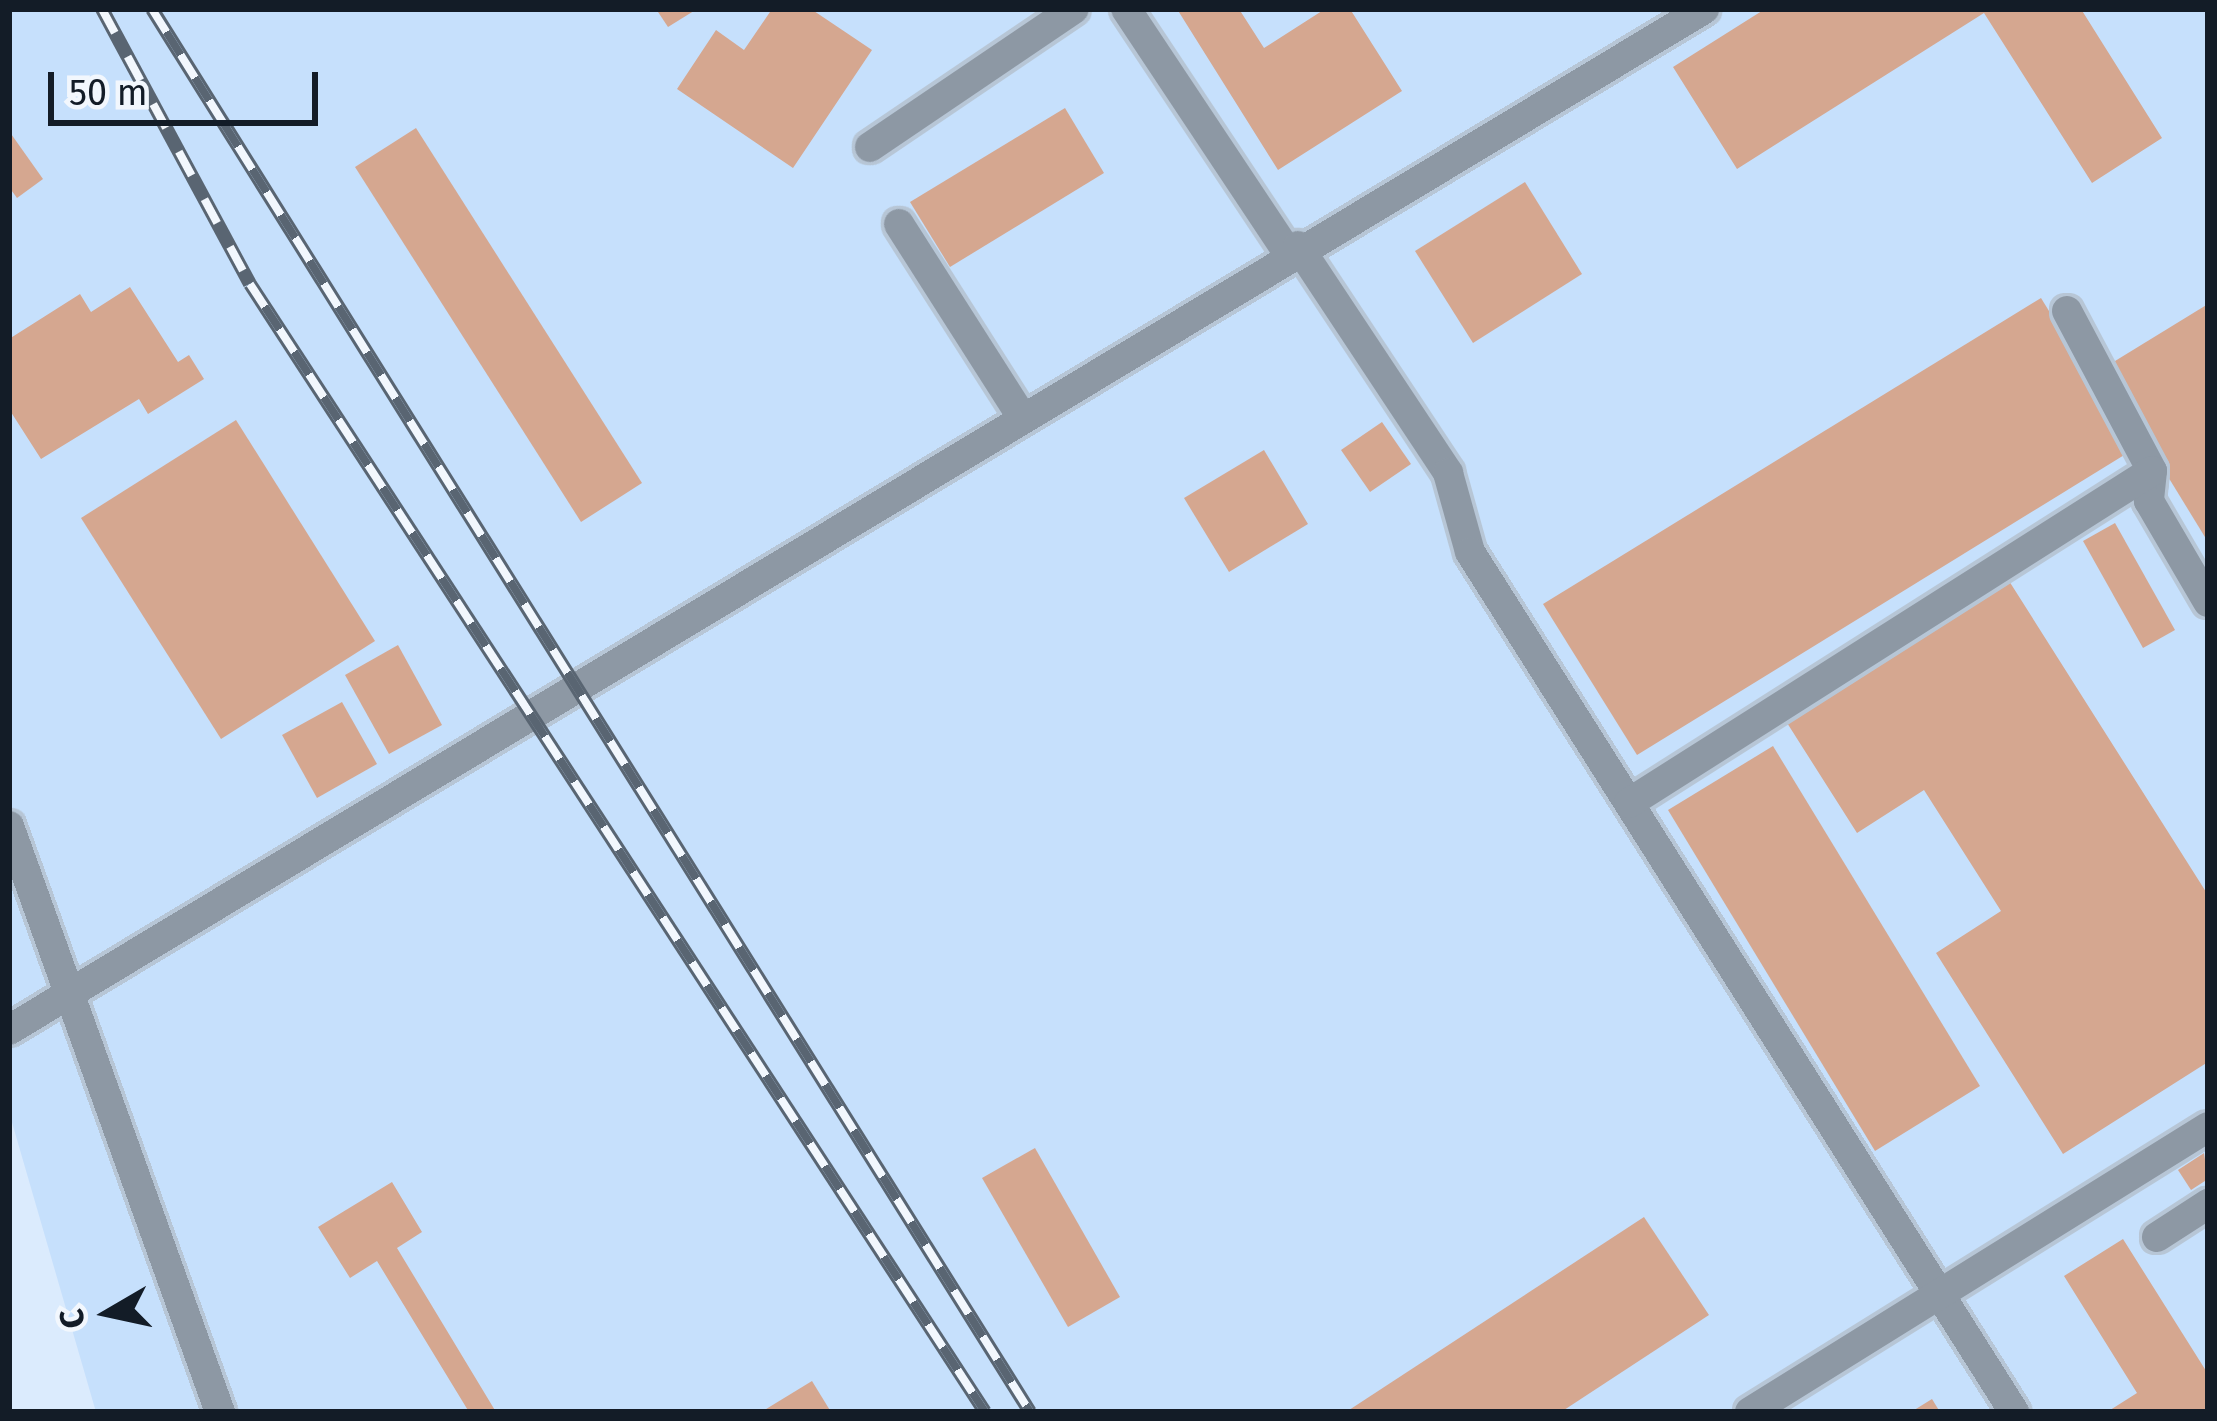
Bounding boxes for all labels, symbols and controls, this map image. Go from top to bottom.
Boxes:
scale bar [54,48,324,122]
text: 50 m [69,71,148,115]
north arrow [48,1253,168,1373]
text: С [51,1306,94,1331]

